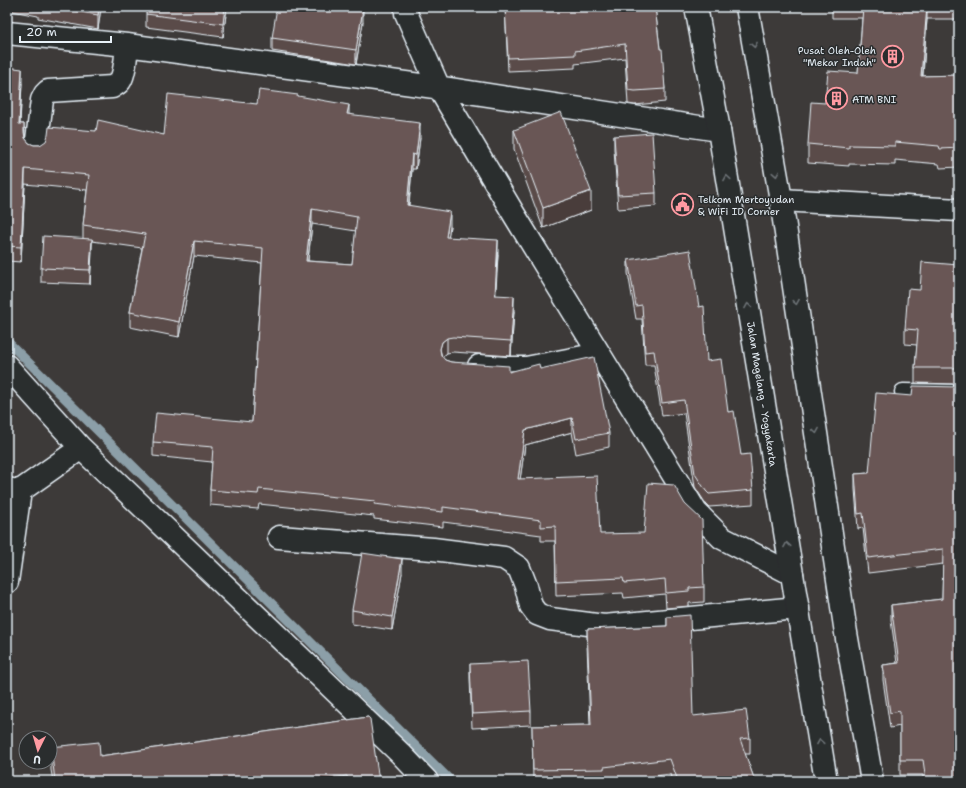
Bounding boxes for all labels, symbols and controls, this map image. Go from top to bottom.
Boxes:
scale bar [20,18,111,44]
text: 20 m [26,24,57,40]
one-way arrow [749,42,758,49]
building icon: Pusat Oleh-Oleh "Mekar Indah" [879,43,905,69]
place label: Pusat Oleh-Oleh "Mekar Indah" [798,44,876,69]
building icon: ATM BNI [823,86,849,112]
place label: ATM BNI [852,93,897,106]
one-way arrow [771,170,780,177]
one-way arrow [723,175,732,181]
public building icon: Telkom Mertoyudan & WiFi ID Corner [670,192,696,218]
place label: Telkom Mertoyudan & WiFi ID Corner [698,193,794,218]
one-way arrow [791,299,800,305]
one-way arrow [744,303,753,309]
street label: Jalan Magelang - Yogyakarta [744,321,780,468]
one-way arrow [811,427,820,434]
one-way arrow [783,542,792,548]
north arrow [18,730,58,770]
one-way arrow [816,739,825,746]
text: U [33,752,42,767]

